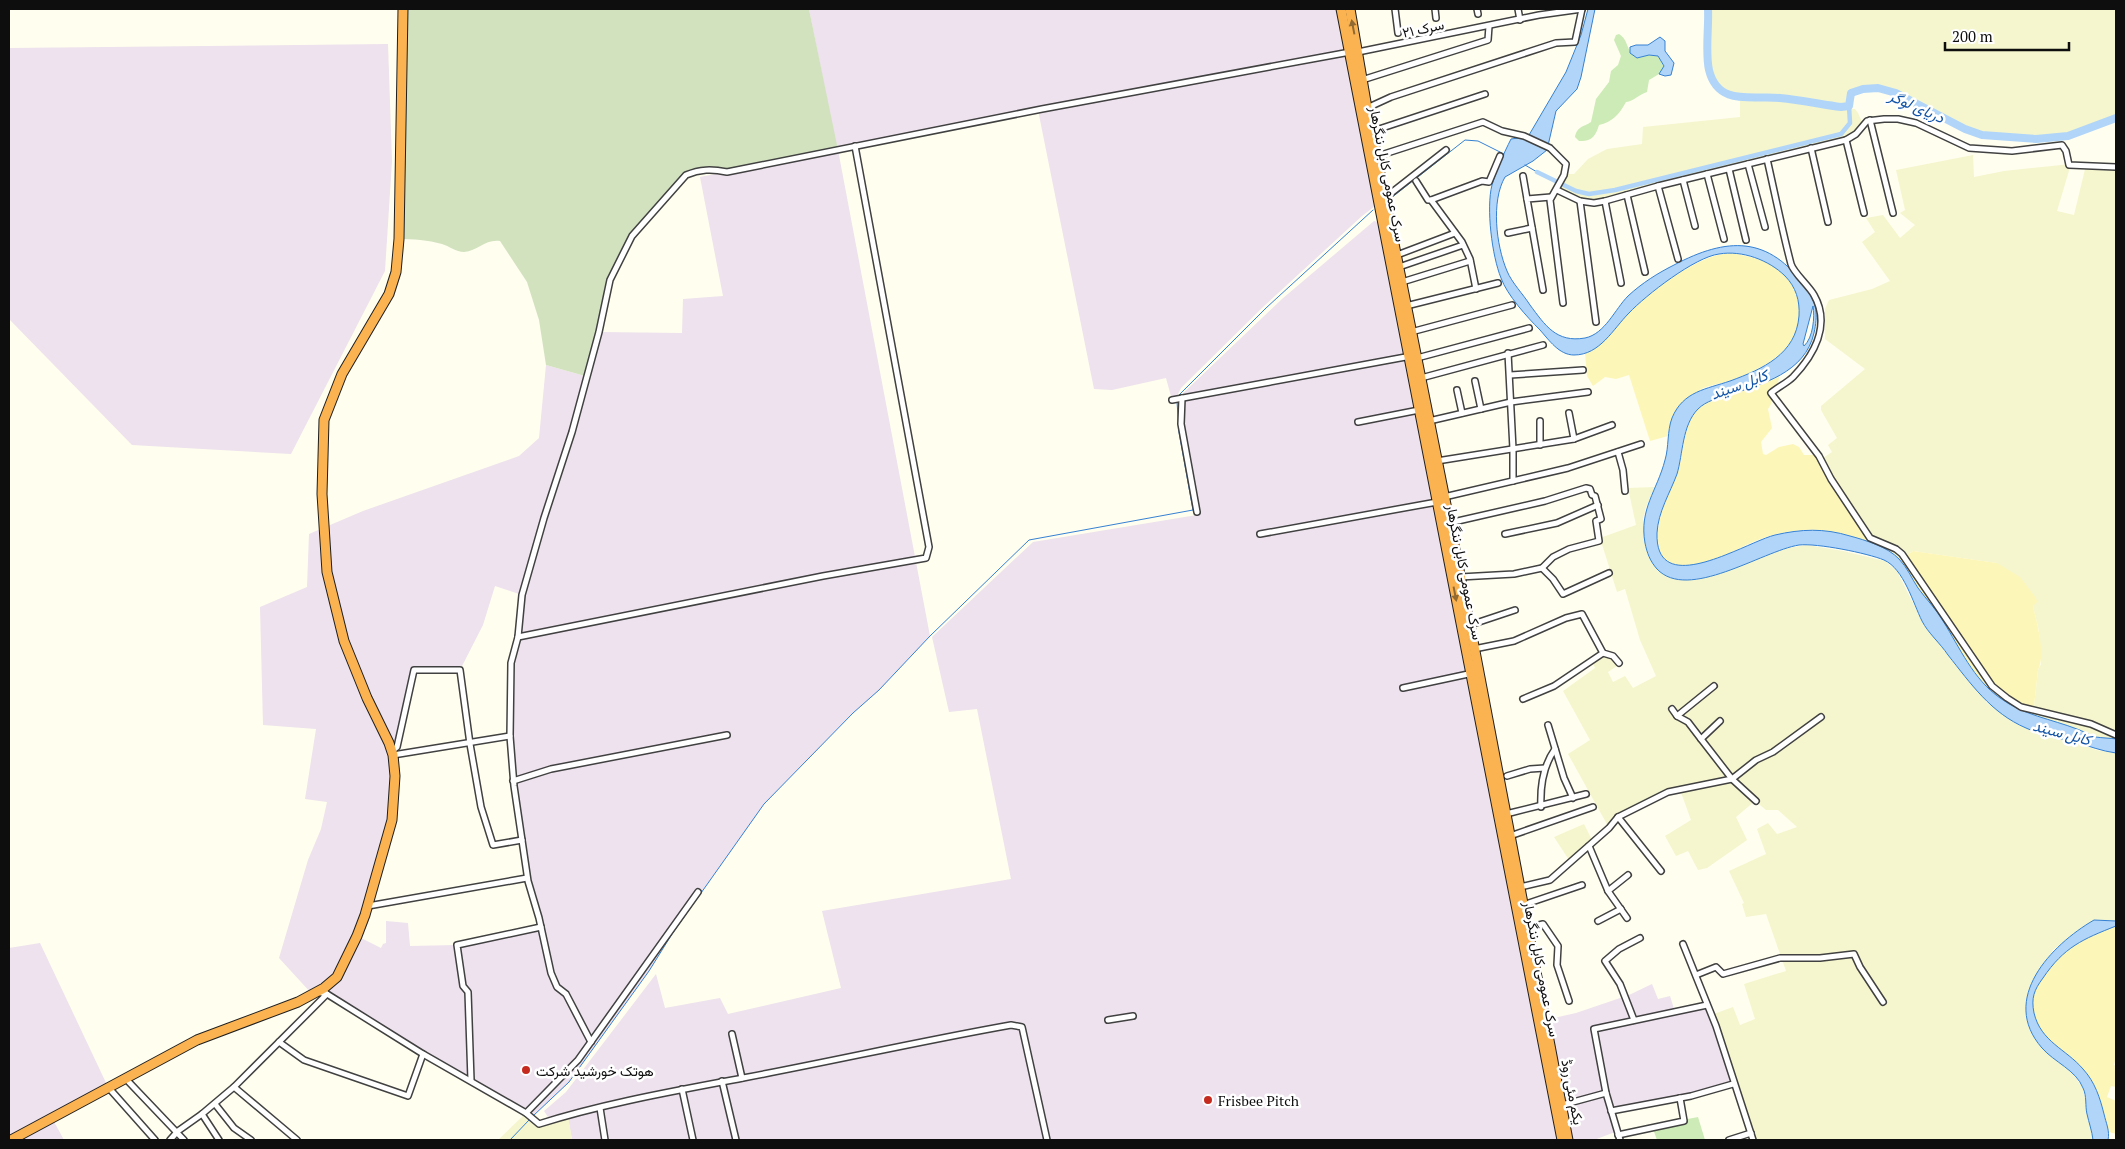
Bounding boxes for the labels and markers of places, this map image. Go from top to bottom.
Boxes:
place label: هوتک خورشید شرکت [536,1061,654,1080]
marker: هوتک خورشید شرکت [520,1064,532,1076]
place label: Frisbee Pitch [1218,1091,1299,1110]
marker: Frisbee Pitch [1202,1094,1214,1106]

